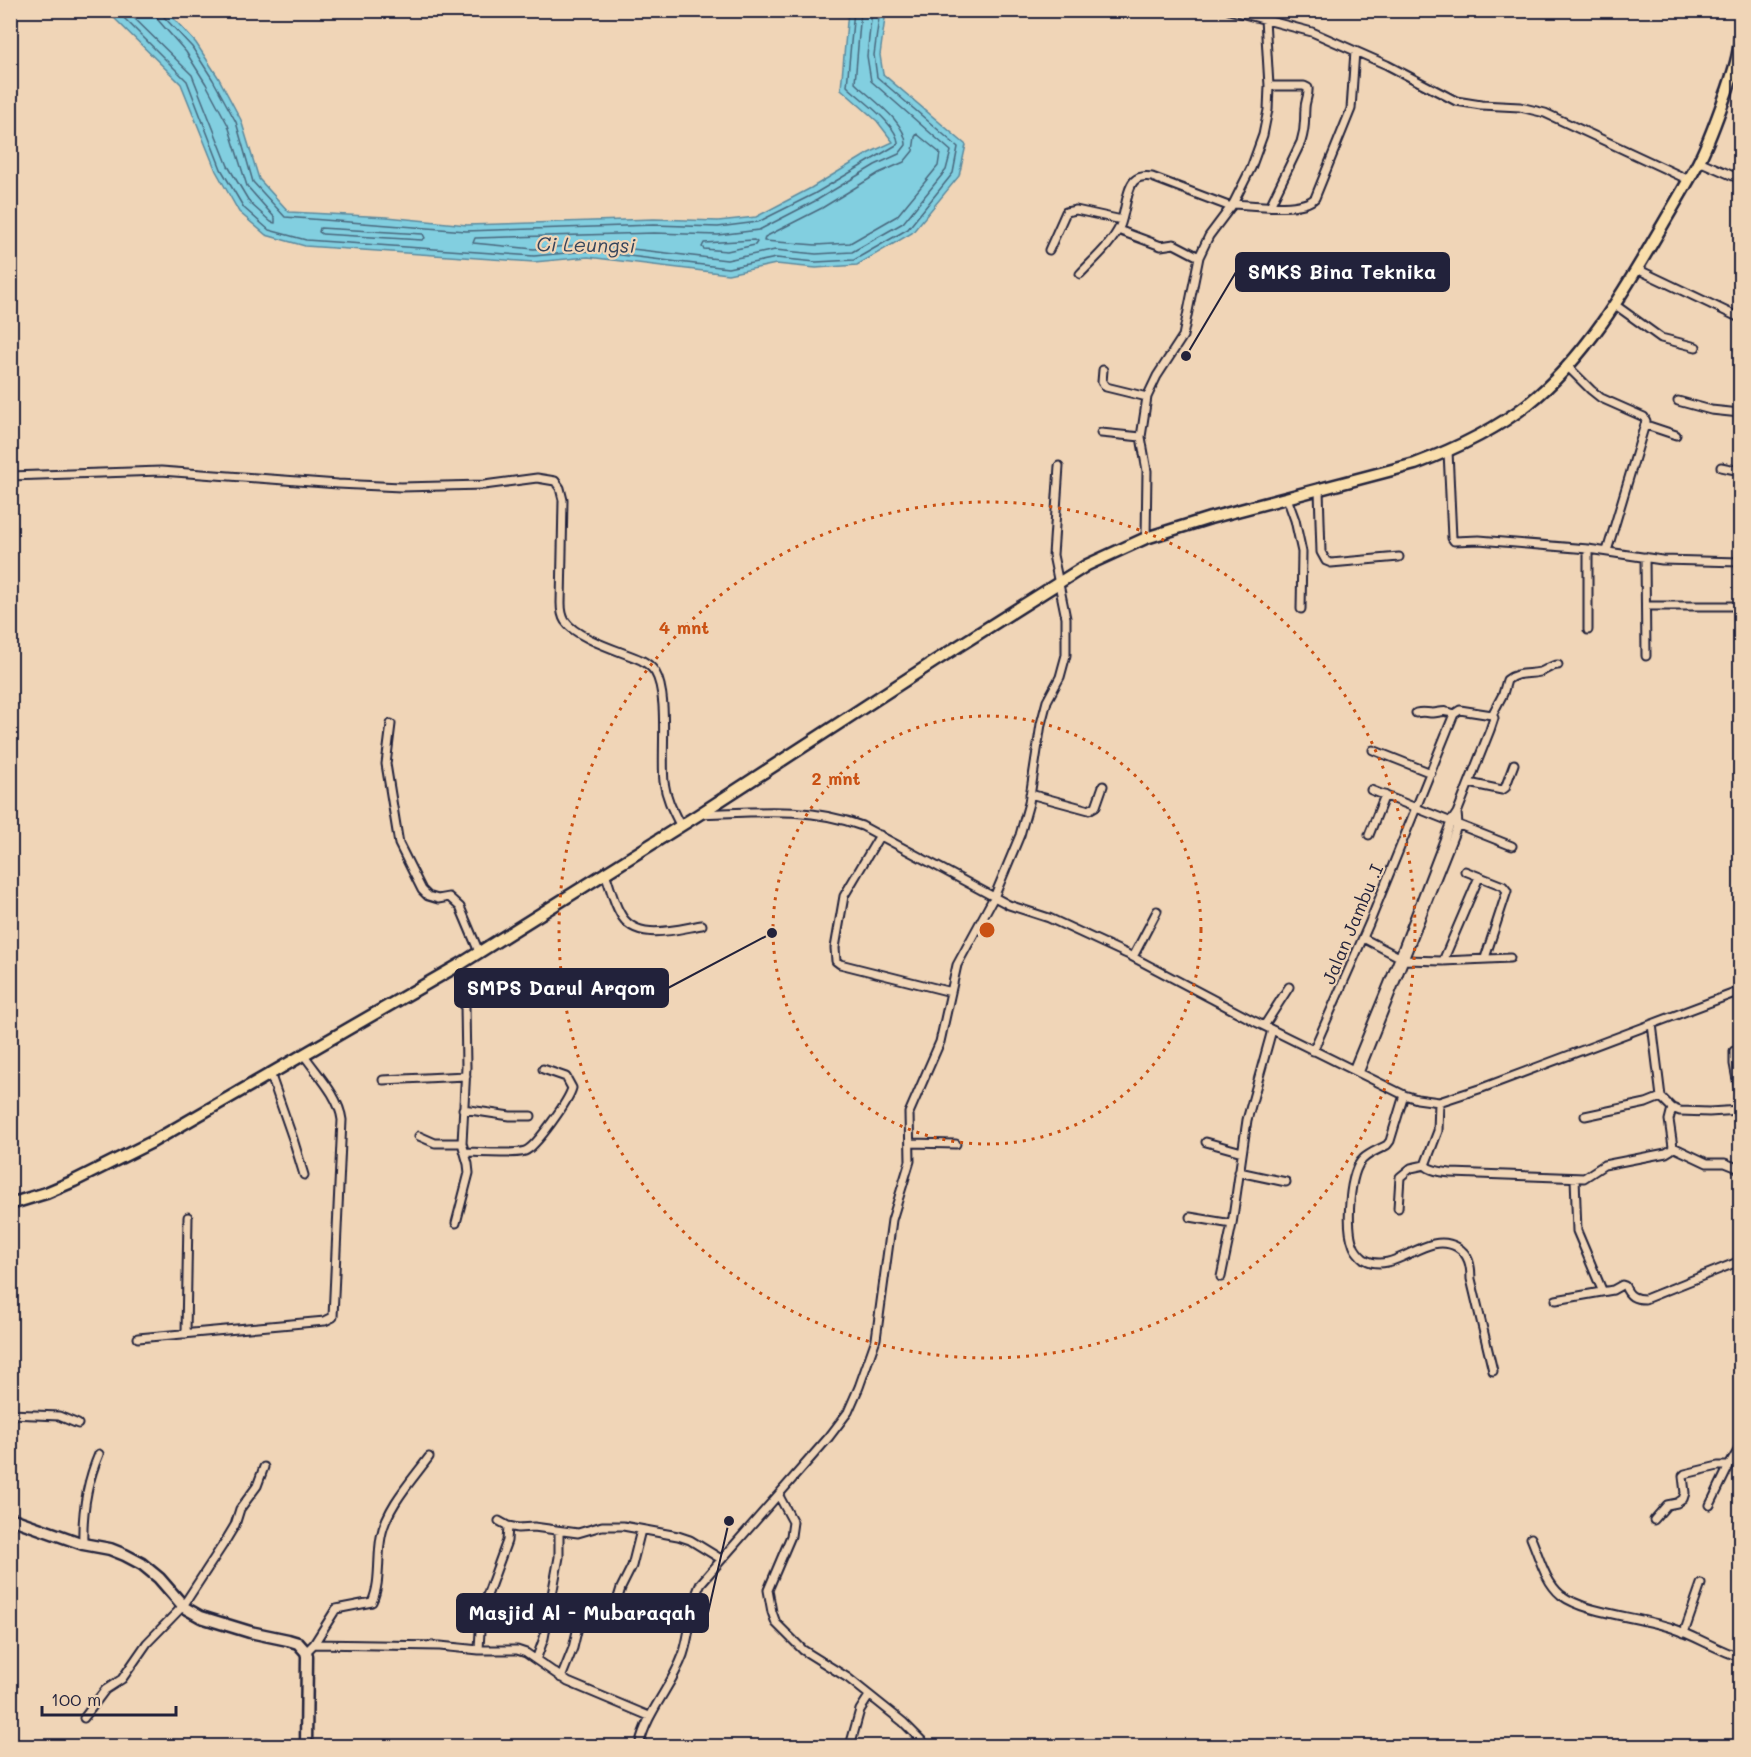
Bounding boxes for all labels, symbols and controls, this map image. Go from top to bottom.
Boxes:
water label: Ci Leungsi [536,230,637,258]
callout: SMKS Bina Teknika [1236,253,1449,291]
text: SMKS Bina Teknika [1248,258,1436,284]
text: 4 mnt [659,615,709,639]
text: 2 mnt [811,766,861,790]
street label: Jalan Jambu .I [1316,860,1388,988]
centre of rings [977,920,997,940]
callout: SMPS Darul Arqom [455,969,668,1007]
text: SMPS Darul Arqom [467,974,655,1000]
callout: Masjid Al - Mubaraqah [457,1594,708,1632]
text: Masjid Al - Mubaraqah [469,1599,695,1625]
scale bar [42,1679,176,1717]
text: 100 m [51,1687,101,1711]

